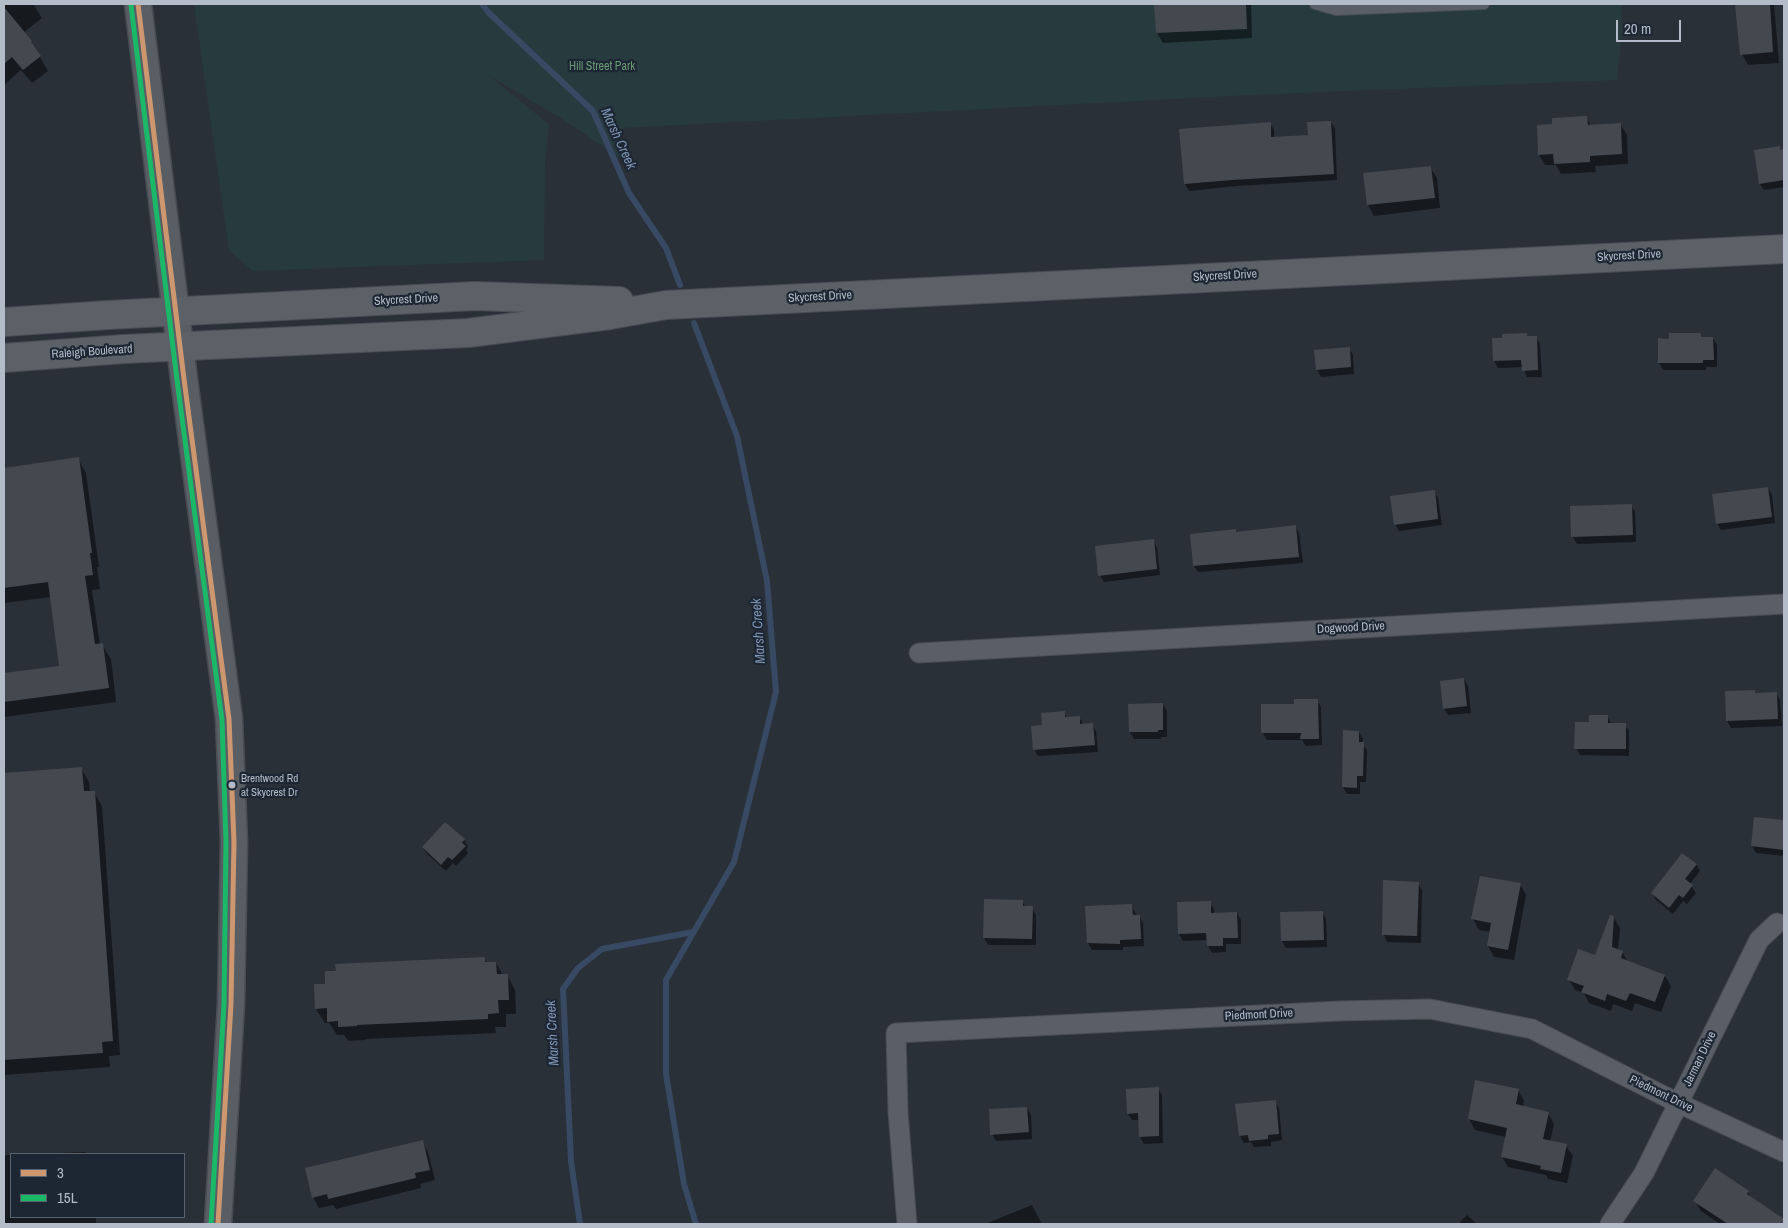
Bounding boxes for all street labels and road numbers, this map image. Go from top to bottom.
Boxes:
street label: Skycrest Drive [1597,247,1661,265]
street label: Skycrest Drive [1193,267,1257,285]
street label: Skycrest Drive [788,288,852,306]
street label: Skycrest Drive [374,291,438,309]
street label: Raleigh Boulevard [51,342,133,362]
street label: Dogwood Drive [1317,619,1385,637]
street label: Piedmont Drive [1224,1006,1294,1024]
street label: Jarman Drive [1681,1029,1719,1089]
street label: Piedmont Drive [1627,1073,1695,1115]

